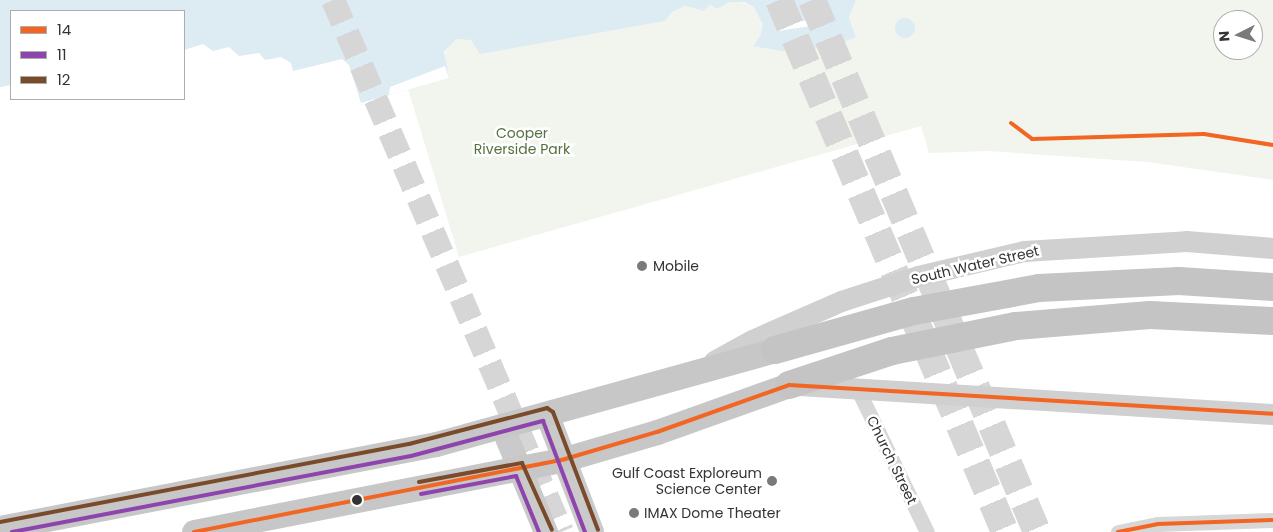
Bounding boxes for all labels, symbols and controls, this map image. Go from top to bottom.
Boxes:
legend [10,10,185,100]
north arrow [1213,10,1263,60]
text: 14 [57,19,71,40]
text: N [1214,30,1234,42]
text: 11 [57,44,67,65]
text: 12 [57,69,70,90]
park label: Cooper Riverside Park [474,125,570,158]
street label: South Water Street [909,242,1041,288]
place label: Mobile [653,258,699,274]
marker: Mobile [635,259,649,273]
street label: Church Street [863,413,921,507]
place label: Gulf Coast Exploreum Science Center [612,465,762,498]
marker: Gulf Coast Exploreum Science Center [766,475,778,487]
unlabelled marker [352,495,362,505]
place label: IMAX Dome Theater [644,505,781,521]
marker: IMAX Dome Theater [628,507,640,519]

